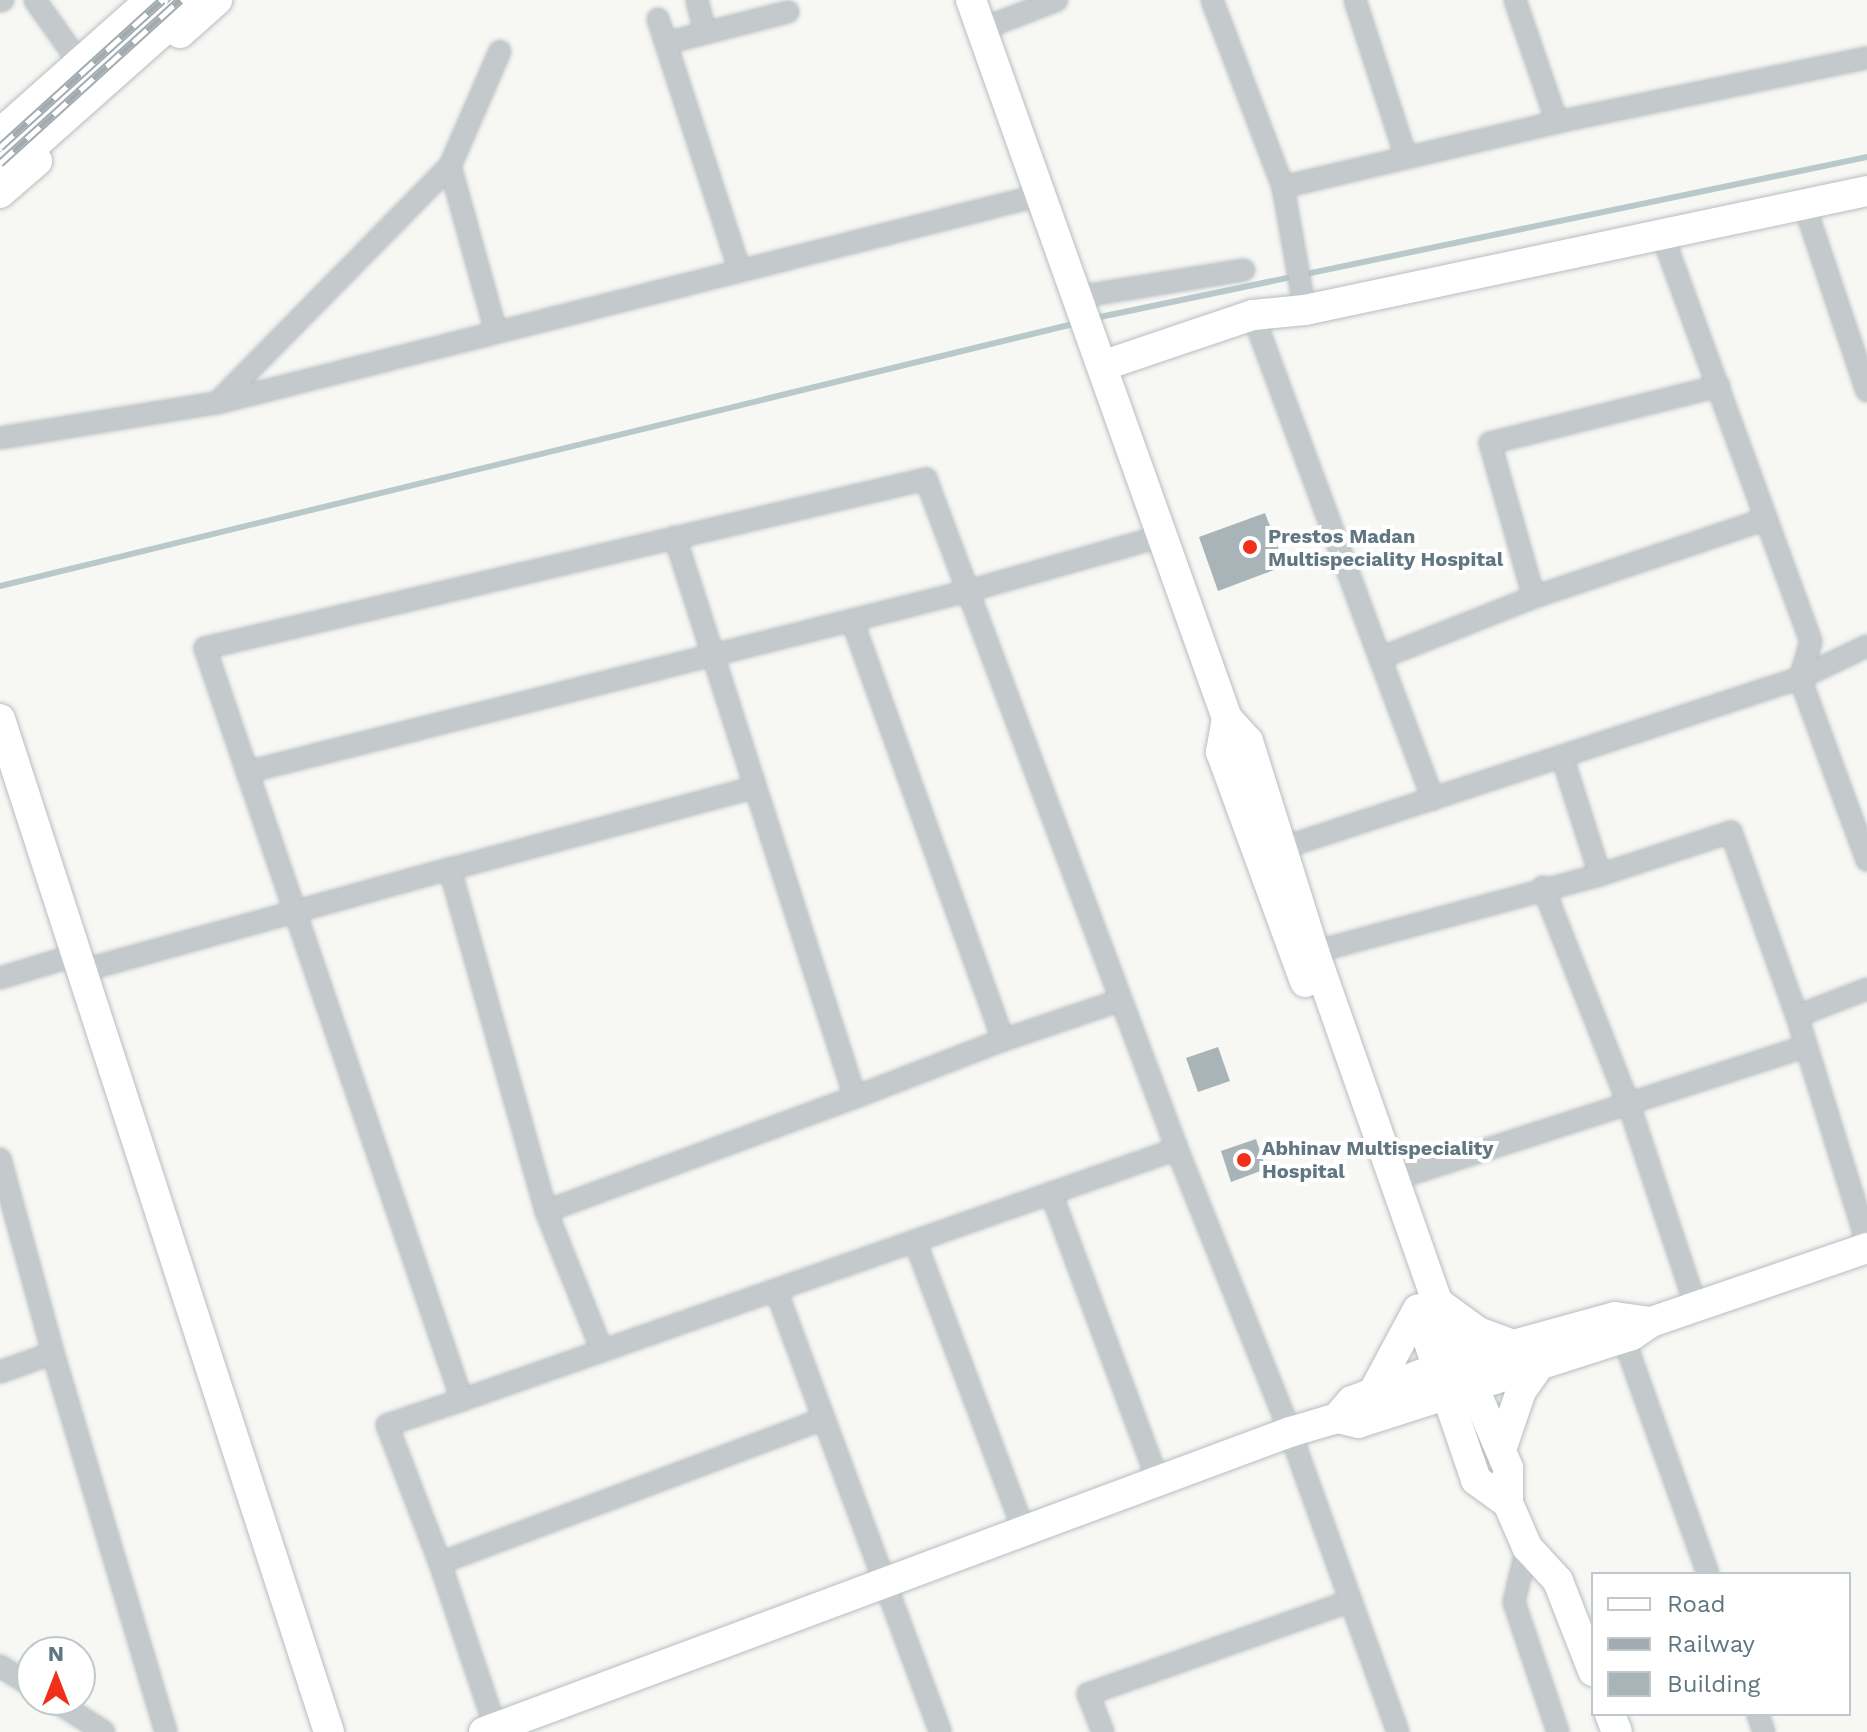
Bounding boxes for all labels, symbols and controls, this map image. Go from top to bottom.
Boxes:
place label: Prestos Madan Multispeciality Hospital [1268,524,1504,571]
marker: Prestos Madan Multispeciality Hospital [1239,536,1261,558]
place label: Abhinav Multispeciality Hospital [1262,1136,1494,1183]
marker: Abhinav Multispeciality Hospital [1233,1149,1255,1171]
legend [1591,1572,1851,1716]
text: Road [1667,1590,1726,1618]
text: Railway [1667,1630,1755,1658]
north arrow [16,1636,96,1716]
text: N [48,1641,64,1666]
text: Building [1667,1670,1760,1698]

